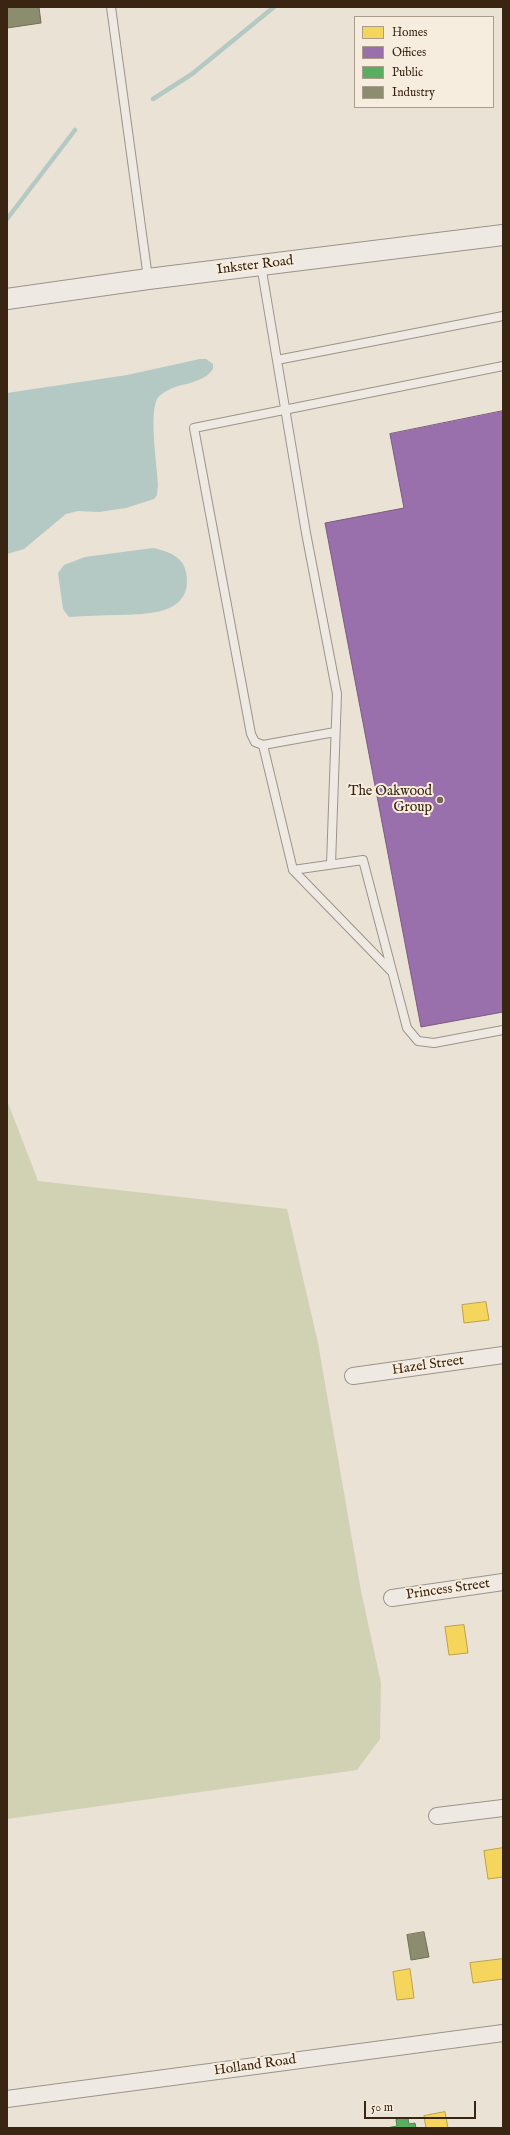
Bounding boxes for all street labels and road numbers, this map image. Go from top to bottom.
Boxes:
street label: Inkster Road [216,253,294,279]
street label: Hazel Street [391,1353,465,1379]
street label: Princess Street [405,1576,491,1604]
street label: Holland Road [213,2052,297,2080]

